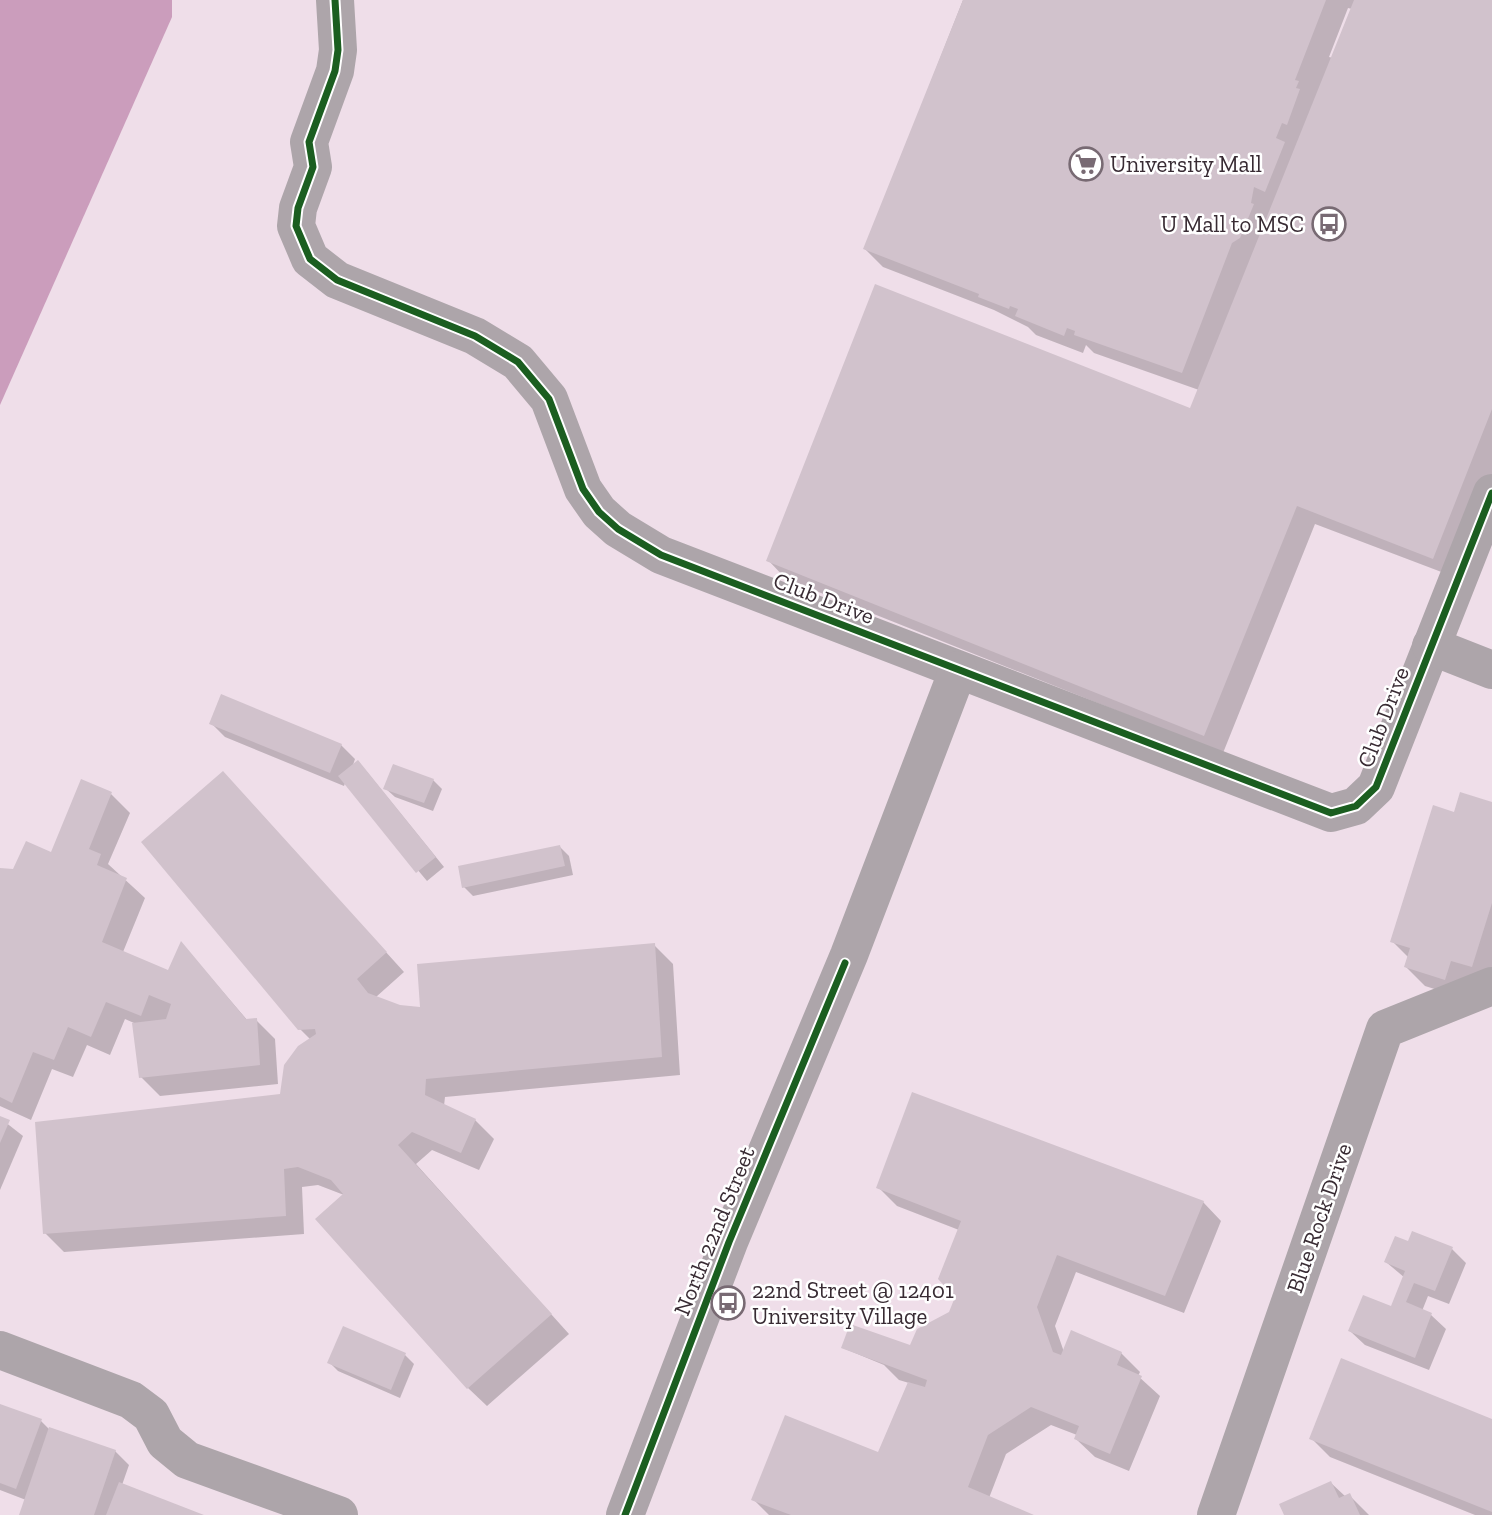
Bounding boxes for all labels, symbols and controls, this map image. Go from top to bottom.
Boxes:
supermarket icon: University Mall [1067,145,1105,183]
place label: University Mall [1110,150,1262,178]
bus stop icon: U Mall to MSC [1310,205,1348,243]
place label: U Mall to MSC [1161,210,1304,238]
street label: Club Drive [770,566,878,630]
street label: Club Drive [1351,663,1415,771]
street label: Blue Rock Drive [1280,1139,1358,1297]
street label: North 22nd Street [667,1142,761,1320]
place label: 22nd Street @ 12401 University Village [752,1276,954,1330]
bus stop icon: 22nd Street @ 12401 University Village [709,1284,747,1322]

